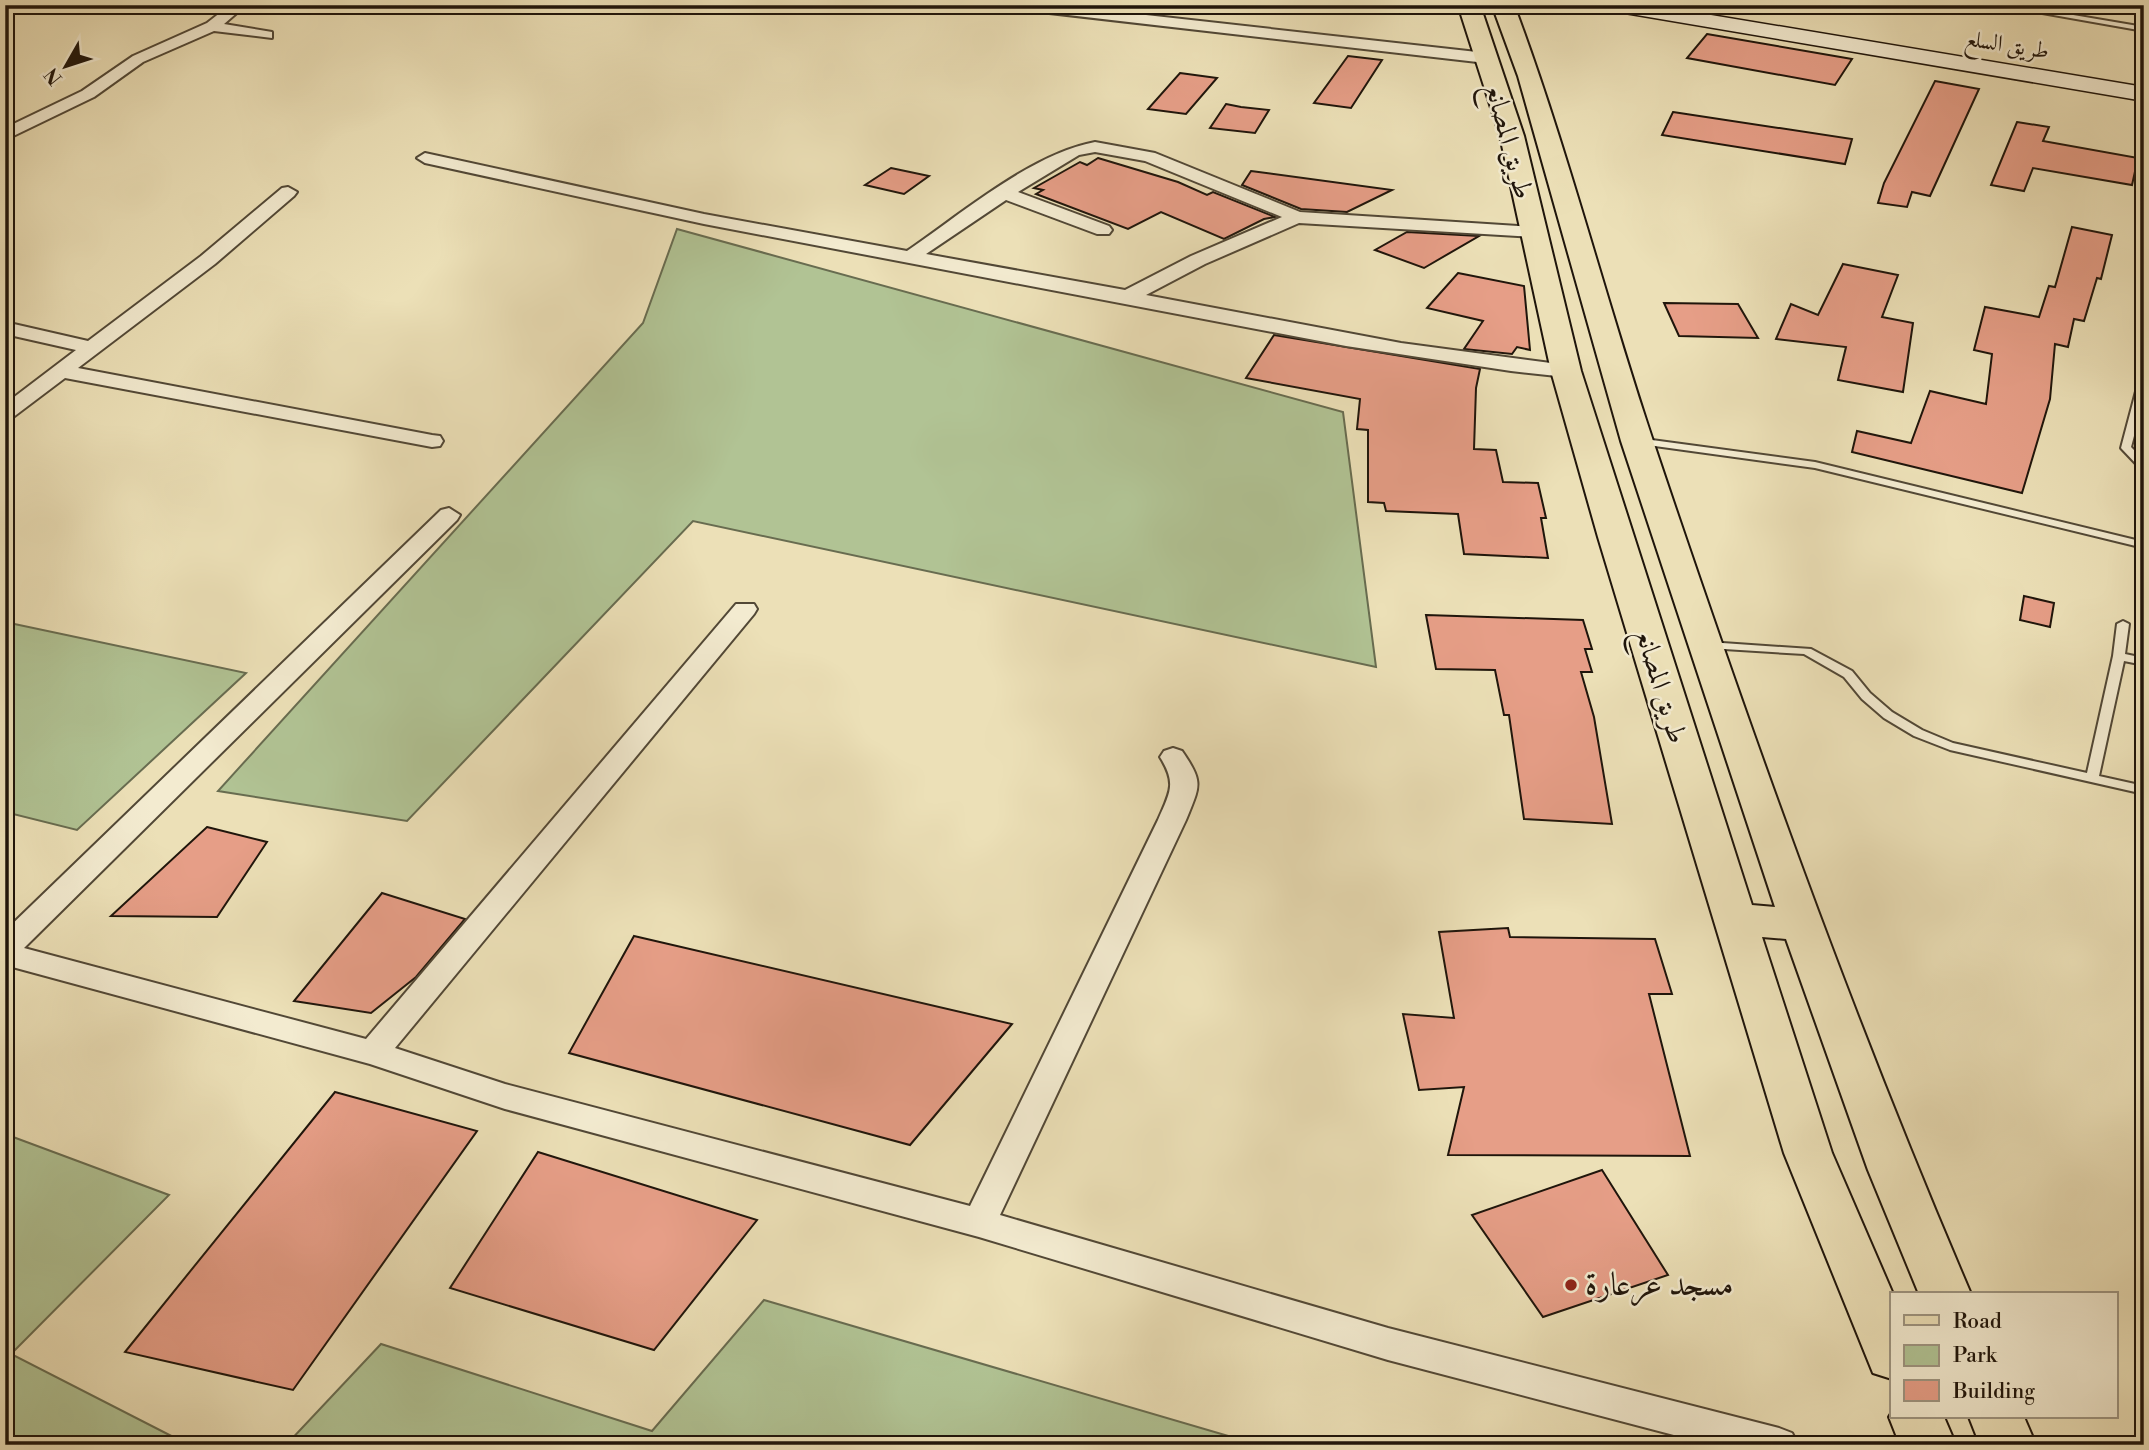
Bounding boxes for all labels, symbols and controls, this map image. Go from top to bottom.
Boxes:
street label: طريق السلع [1962,25,2051,71]
north arrow [32,32,102,102]
text: N [40,63,68,89]
street label: طريق المصانع [1470,79,1541,205]
street label: طريق المصانع [1620,624,1695,750]
place label: مسجد عرعارة [1585,1265,1734,1307]
marker: مسجد عرعارة [1563,1277,1579,1293]
legend [1890,1292,2118,1418]
text: Road [1953,1309,2002,1335]
text: Park [1953,1343,1998,1369]
text: Building [1952,1379,2035,1405]

